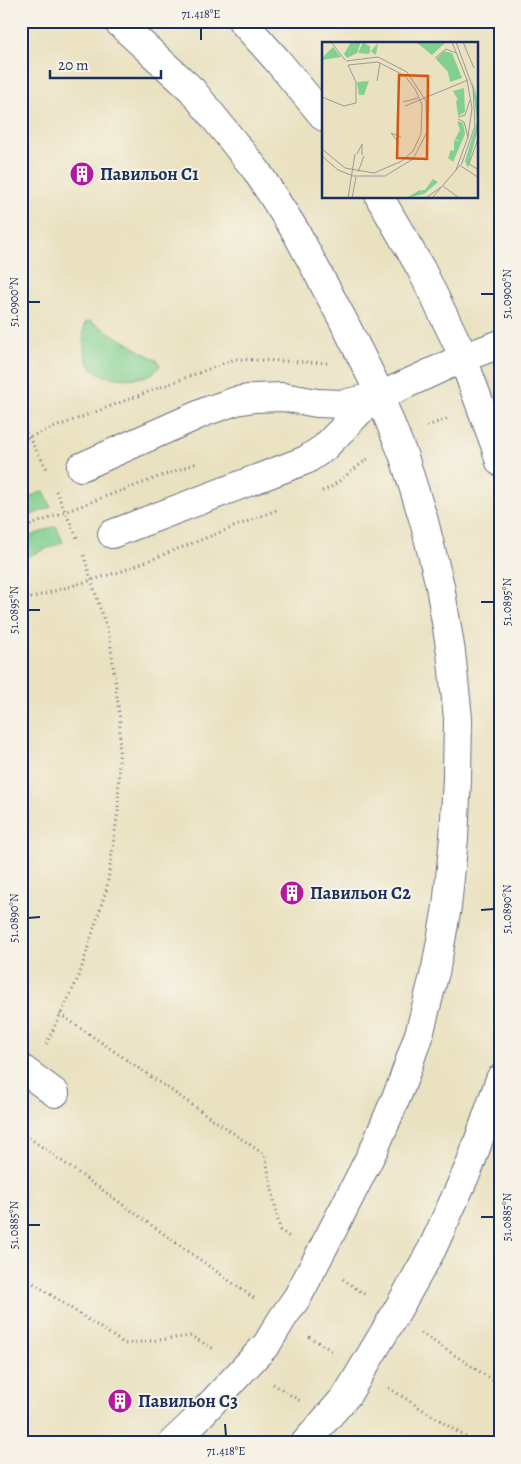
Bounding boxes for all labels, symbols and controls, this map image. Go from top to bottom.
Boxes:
text: 71.418°E [182,6,220,22]
inset map [322,42,478,199]
scale bar [50,48,161,80]
text: 20 m [58,55,89,75]
building icon: Павильон С1 [69,161,95,187]
place label: Павильон С1 [100,162,199,186]
text: 51.0900°N [499,269,515,319]
text: 51.0900°N [6,277,22,327]
text: 51.0895°N [499,578,515,626]
text: 51.0895°N [6,586,22,634]
building icon: Павильон С2 [279,880,305,906]
place label: Павильон С2 [310,881,411,905]
text: 51.0890°N [499,884,515,934]
text: 51.0890°N [6,893,22,943]
text: 51.0885°N [499,1192,515,1241]
text: 51.0885°N [6,1200,22,1249]
building icon: Павильон С3 [107,1388,133,1414]
place label: Павильон С3 [138,1389,238,1413]
text: 71.418°E [207,1443,245,1459]

